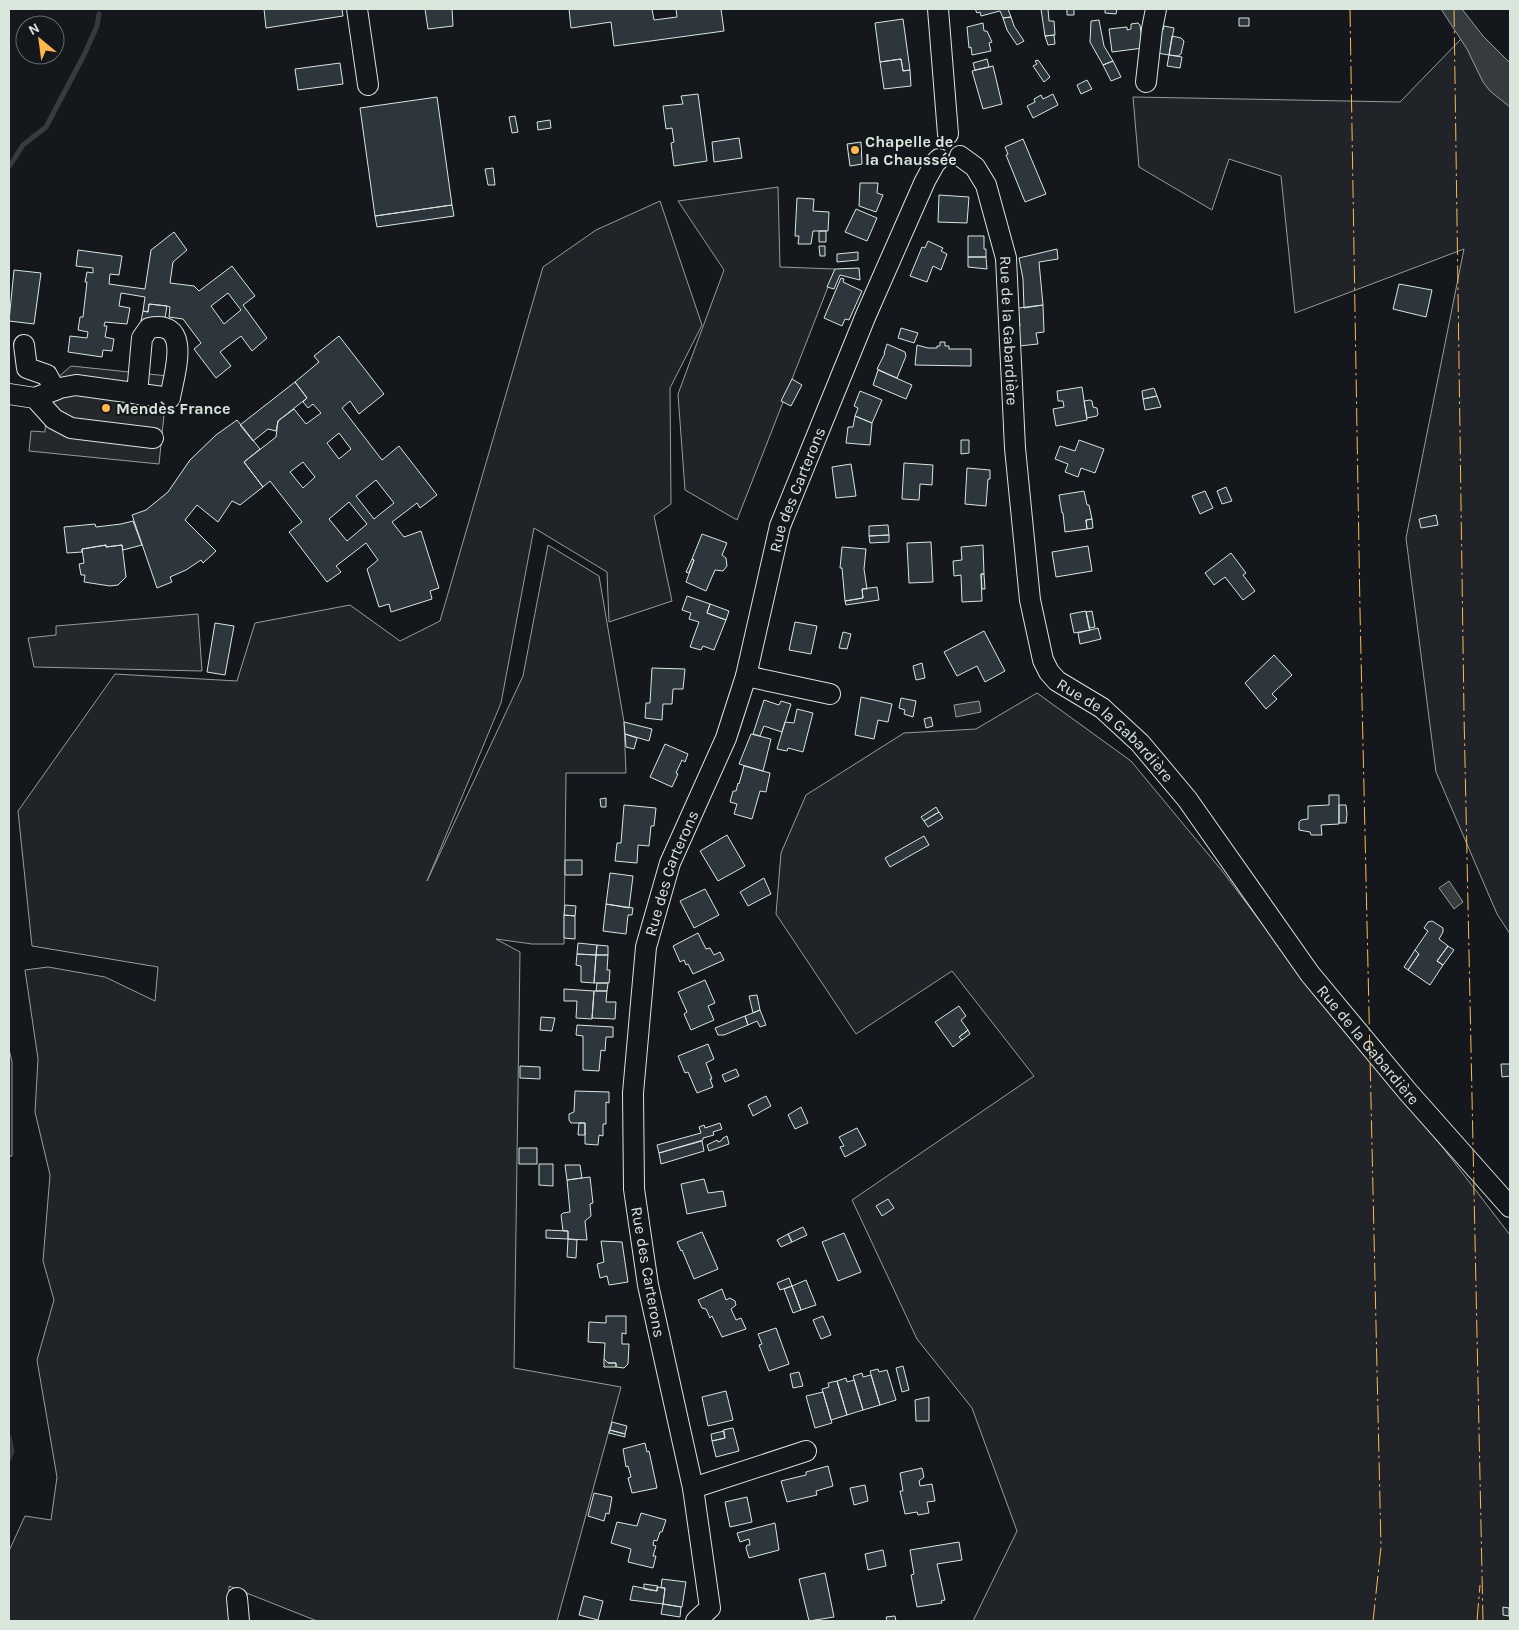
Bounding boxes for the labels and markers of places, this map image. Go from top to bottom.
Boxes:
place label: Chapelle de la Chaussée [865,132,957,169]
marker: Chapelle de la Chaussée [849,144,861,156]
place label: Mendès France [116,399,231,418]
marker: Mendès France [100,402,112,414]

